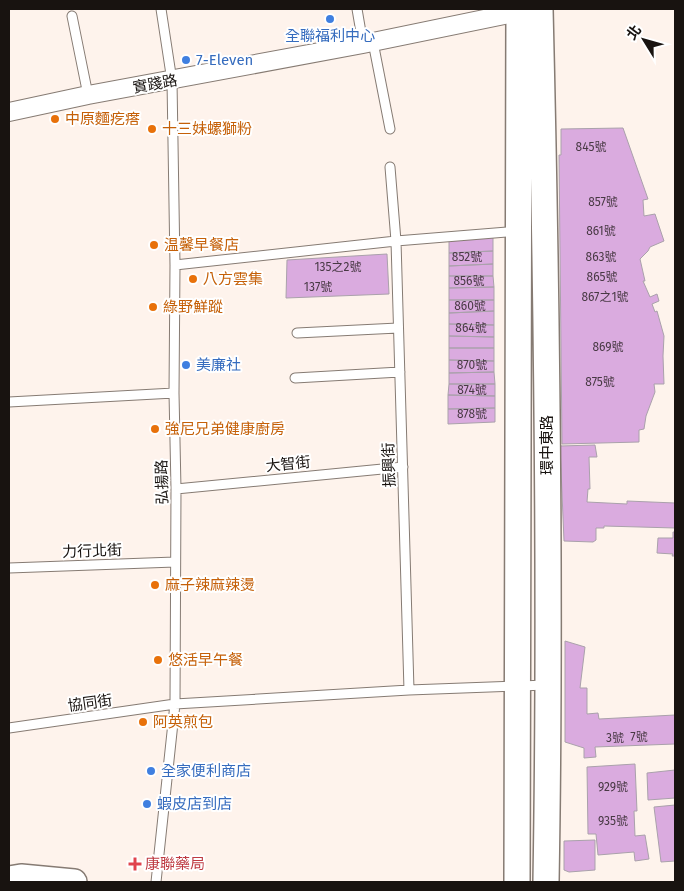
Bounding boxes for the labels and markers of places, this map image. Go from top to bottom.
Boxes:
marker: 全聯福利中心 [324,13,336,25]
place label: 全聯福利中心 [285,27,375,45]
place label: 7-Eleven [196,51,253,69]
marker: 7-Eleven [180,54,192,66]
place label: 中原麵疙瘩 [65,110,140,128]
marker: 中原麵疙瘩 [49,113,61,125]
place label: 十三妹螺獅粉 [162,120,252,138]
marker: 十三妹螺獅粉 [146,123,158,135]
place label: 温馨早餐店 [164,236,239,254]
marker: 温馨早餐店 [148,239,160,251]
place label: 八方雲集 [203,270,263,288]
marker: 八方雲集 [187,273,199,285]
place label: 綠野鮮蹤 [163,298,223,316]
marker: 綠野鮮蹤 [147,301,159,313]
place label: 美廉社 [196,356,241,374]
marker: 美廉社 [180,359,192,371]
place label: 強尼兄弟健康廚房 [165,420,285,438]
marker: 強尼兄弟健康廚房 [149,423,161,435]
place label: 麻子辣麻辣燙 [165,576,255,594]
marker: 麻子辣麻辣燙 [149,579,161,591]
place label: 悠活早午餐 [168,651,243,669]
marker: 悠活早午餐 [152,654,164,666]
place label: 阿英煎包 [153,713,213,731]
marker: 阿英煎包 [137,716,149,728]
place label: 全家便利商店 [161,762,251,780]
marker: 全家便利商店 [145,765,157,777]
place label: 蝦皮店到店 [157,795,232,813]
marker: 蝦皮店到店 [141,798,153,810]
place label: 康聯藥局 [145,855,205,873]
marker: 康聯藥局 [129,858,141,870]

